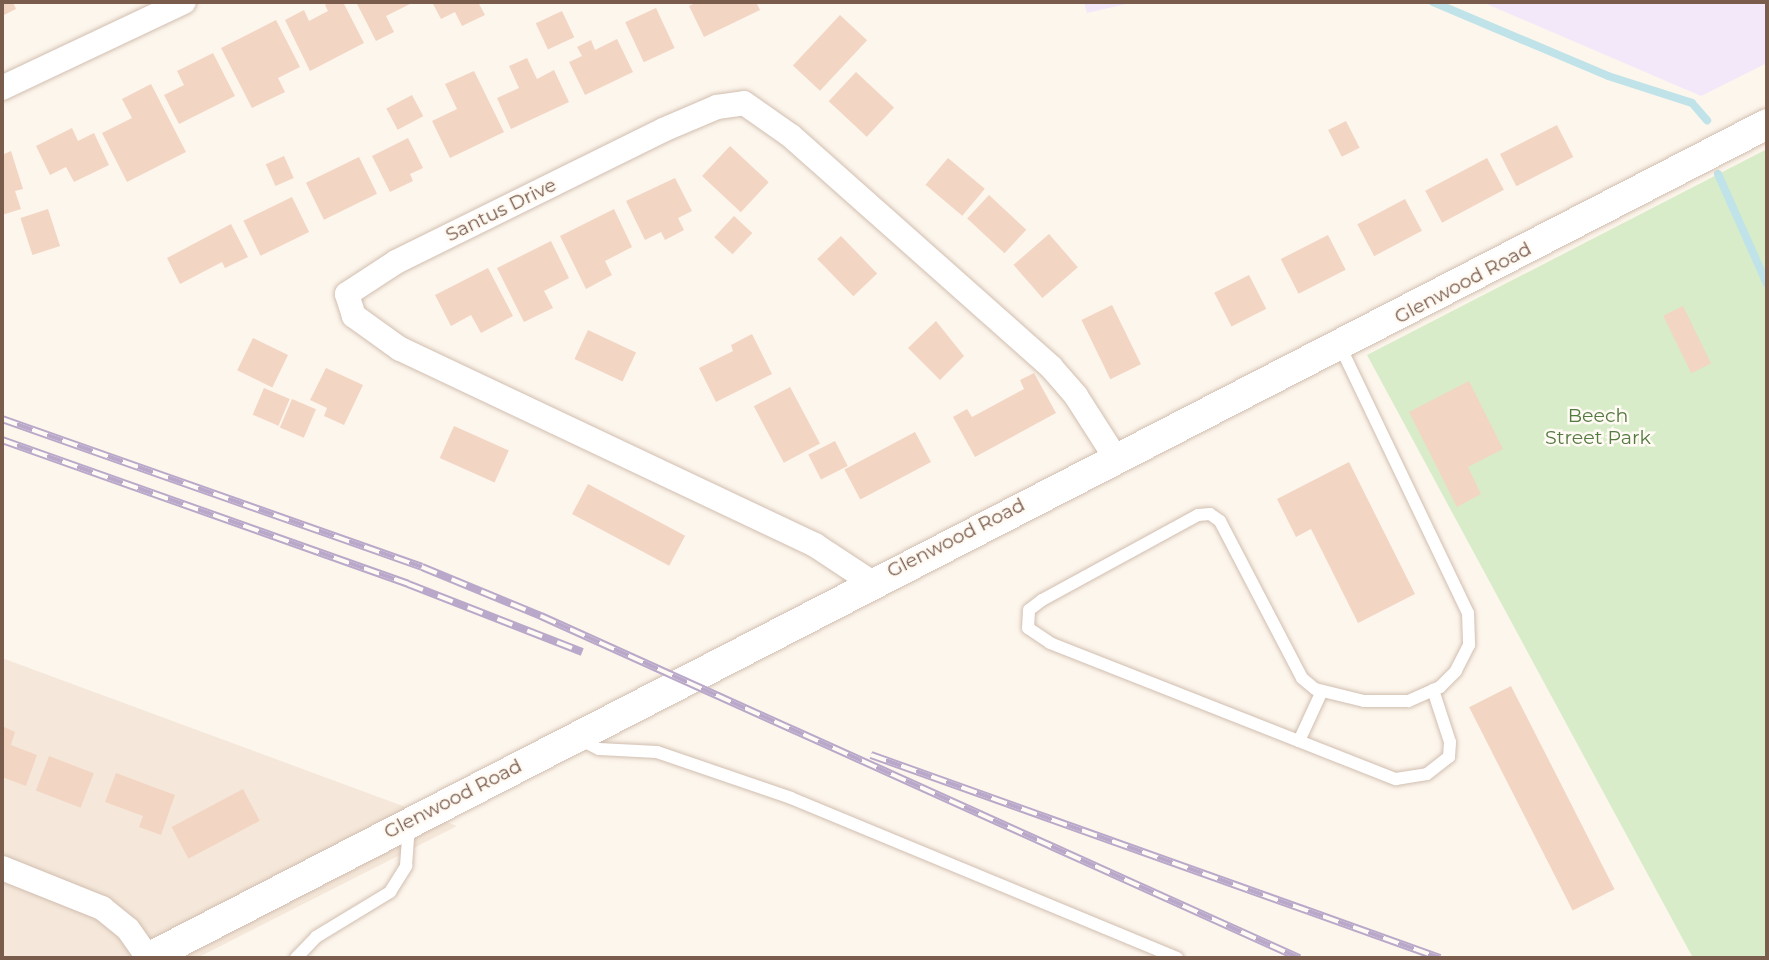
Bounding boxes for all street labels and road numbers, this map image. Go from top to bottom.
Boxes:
street label: Santus Drive [442,173,560,247]
street label: Glenwood Road [1391,237,1535,329]
street label: Glenwood Road [883,493,1029,583]
street label: Glenwood Road [380,754,526,844]

